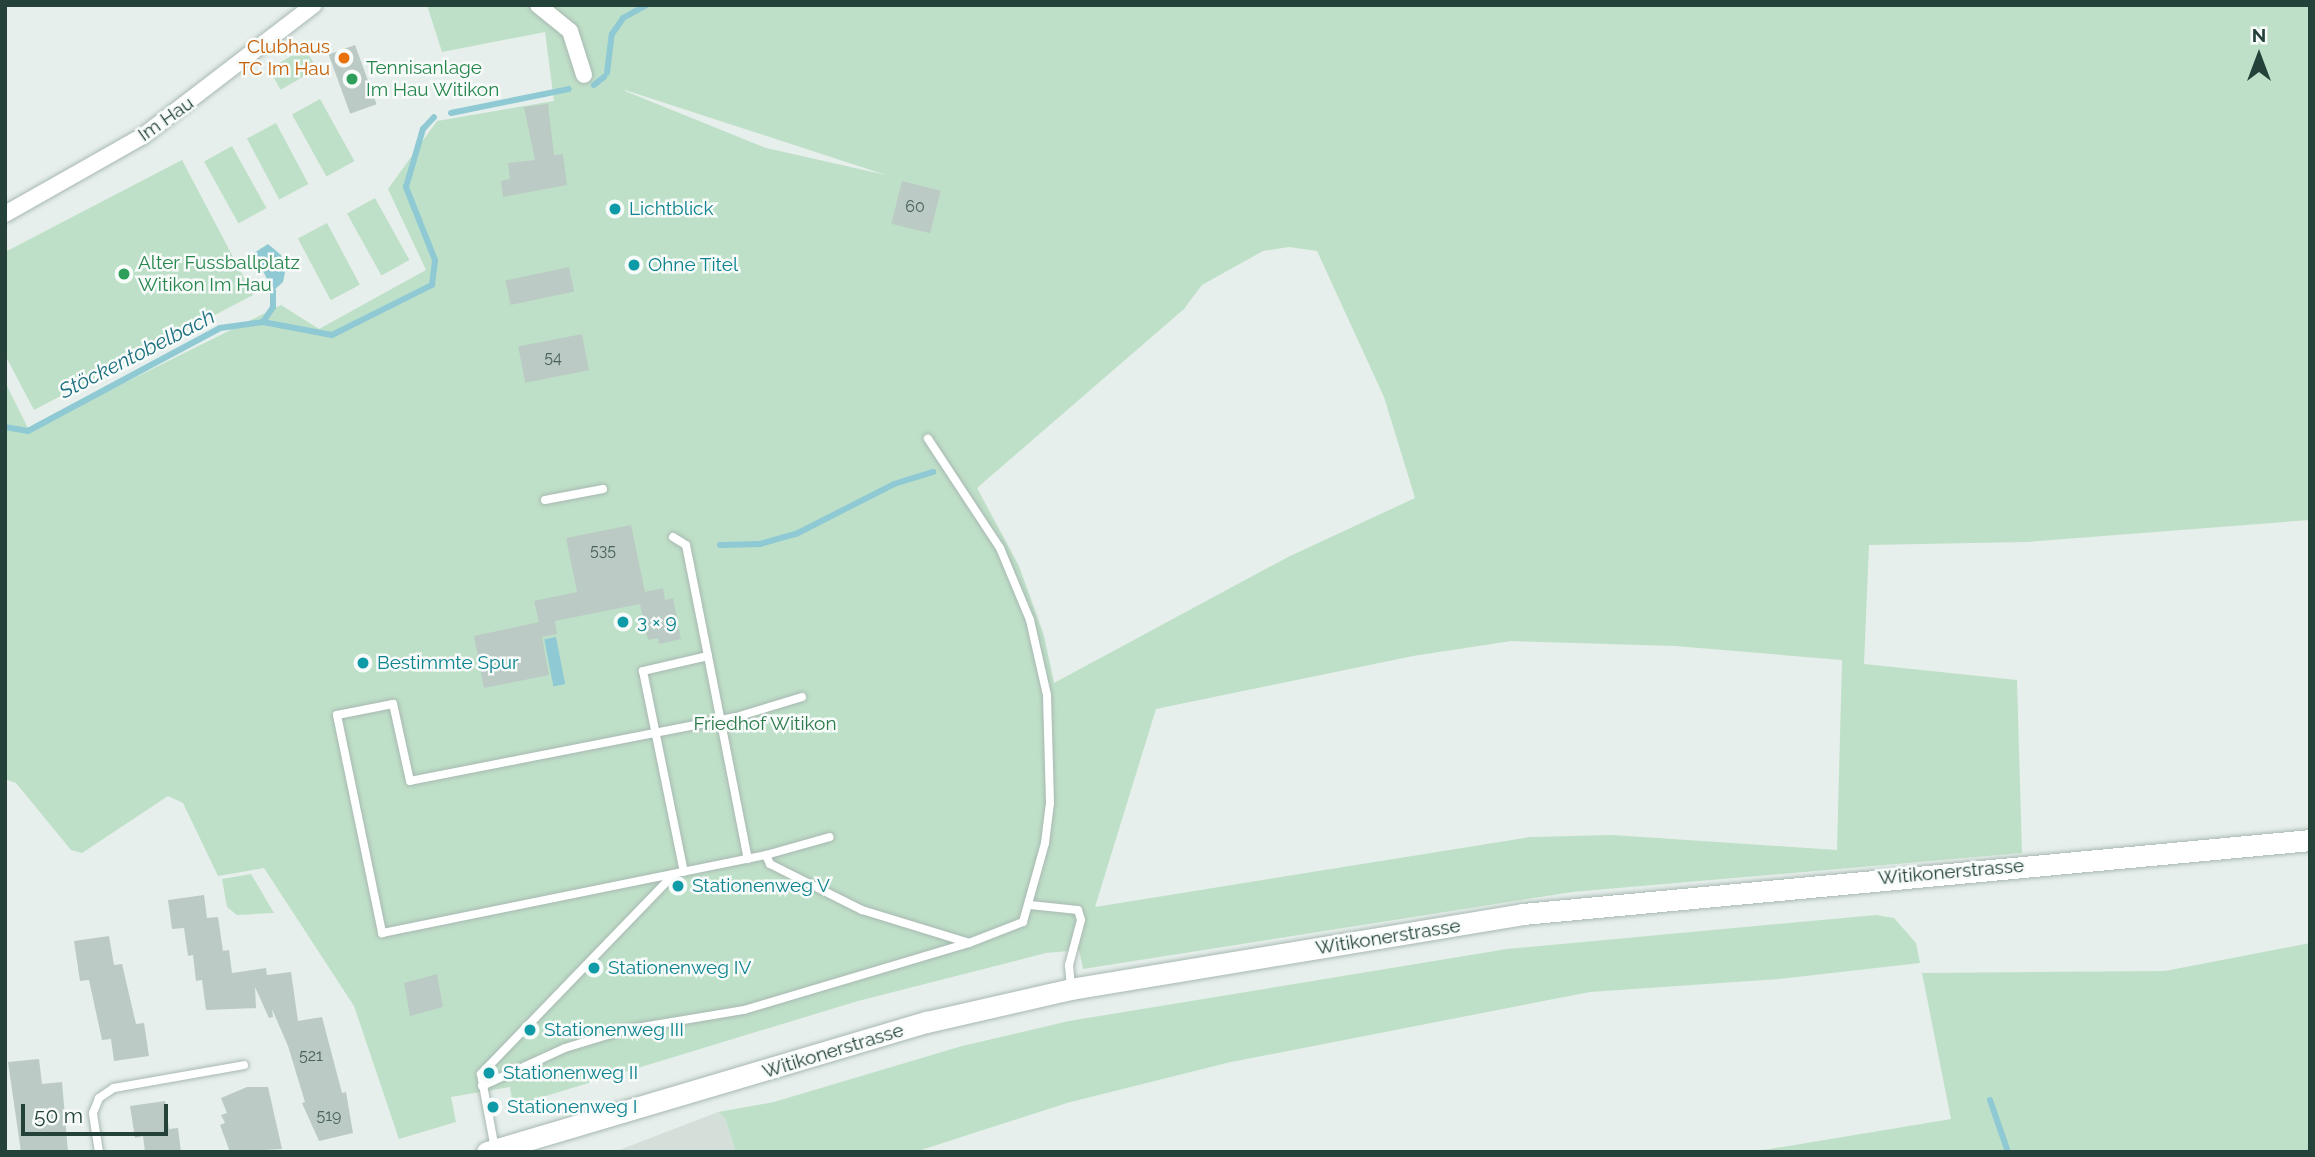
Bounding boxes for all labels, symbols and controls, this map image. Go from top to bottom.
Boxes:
north arrow [2224,21,2294,91]
text: N [2252,24,2266,46]
place label: Clubhaus TC Im Hau [238,36,330,80]
marker: Clubhaus TC Im Hau [336,50,352,66]
place label: Tennisanlage Im Hau Witikon [366,57,500,101]
marker: Tennisanlage Im Hau Witikon [344,71,360,87]
street label: Im Hau [134,92,198,146]
house number: 60 [905,197,925,217]
place label: Lichtblick [629,198,714,220]
marker: Lichtblick [607,201,623,217]
place label: Alter Fussballplatz Witikon Im Hau [138,252,300,296]
place label: Ohne Titel [648,254,739,276]
marker: Ohne Titel [626,257,642,273]
marker: Alter Fussballplatz Witikon Im Hau [116,266,132,282]
water label: Stöckentobelbach [55,304,219,404]
house number: 54 [544,348,562,368]
house number: 535 [590,541,616,561]
place label: 3 × 9 [637,611,677,633]
marker: 3 × 9 [615,614,631,630]
place label: Bestimmte Spur [377,652,519,674]
marker: Bestimmte Spur [355,655,371,671]
park label: Friedhof Witikon [693,713,837,735]
street label: Witikonerstrasse [1877,854,2025,890]
place label: Stationenweg V [692,875,831,897]
marker: Stationenweg V [670,878,686,894]
street label: Witikonerstrasse [1314,914,1462,960]
place label: Stationenweg IV [608,957,751,979]
marker: Stationenweg IV [586,960,602,976]
place label: Stationenweg III [544,1019,684,1041]
street label: Witikonerstrasse [760,1019,906,1083]
marker: Stationenweg III [522,1022,538,1038]
house number: 521 [299,1046,323,1066]
place label: Stationenweg II [503,1062,638,1084]
marker: Stationenweg II [481,1065,497,1081]
scale bar [24,1090,172,1134]
place label: Stationenweg I [507,1096,637,1118]
marker: Stationenweg I [485,1099,501,1115]
text: 50 m [34,1103,83,1128]
house number: 519 [317,1106,341,1126]

